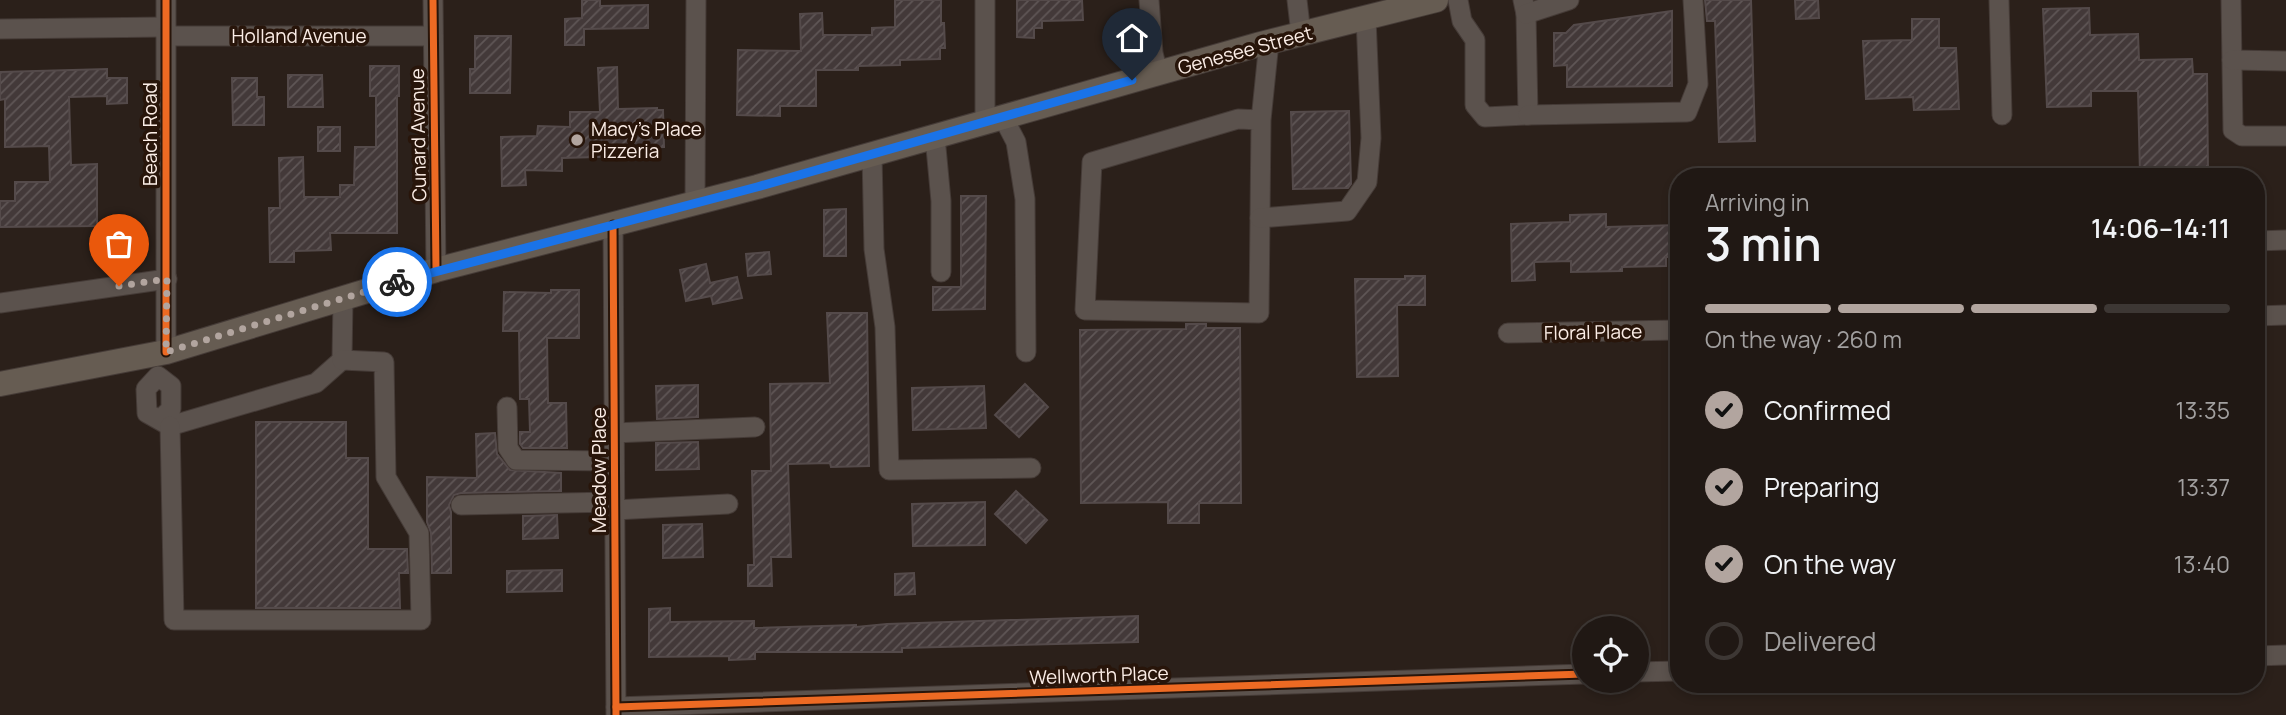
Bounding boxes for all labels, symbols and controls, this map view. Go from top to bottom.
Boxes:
pin [1102,8,1162,80]
icon: home [1113,19,1151,57]
street label: Genesee Street [1175,20,1315,80]
street label: Holland Avenue [232,23,367,49]
street label: Cunard Avenue [404,68,432,202]
street label: Beach Road [137,82,163,186]
place label: Macy’s Place Pizzeria [591,116,702,164]
marker: Macy’s Place Pizzeria [569,132,585,148]
text: Arriving in [1705,186,1810,218]
text: 14:06–14:11 [2091,210,2230,246]
text: 3 min [1705,212,1822,275]
pin [89,214,149,286]
icon: bag [100,225,138,263]
courier [362,247,432,317]
icon: bike [378,263,416,301]
street label: Floral Place [1544,318,1642,346]
text: On the way · 260 m [1705,323,1902,355]
icon: check [1705,391,1743,429]
text: Confirmed [1764,392,1891,428]
text: 13:35 [2175,394,2230,426]
street label: Meadow Place [586,407,612,533]
icon: check [1705,468,1743,506]
text: Preparing [1764,469,1880,505]
text: 13:37 [2177,471,2230,503]
icon: check [1705,545,1743,583]
text: On the way [1764,546,1896,582]
text: 13:40 [2174,548,2230,580]
map controls [1572,616,1649,693]
button: locate [1572,616,1649,693]
text: Delivered [1764,623,1876,659]
street label: Wellworth Place [1029,660,1169,690]

